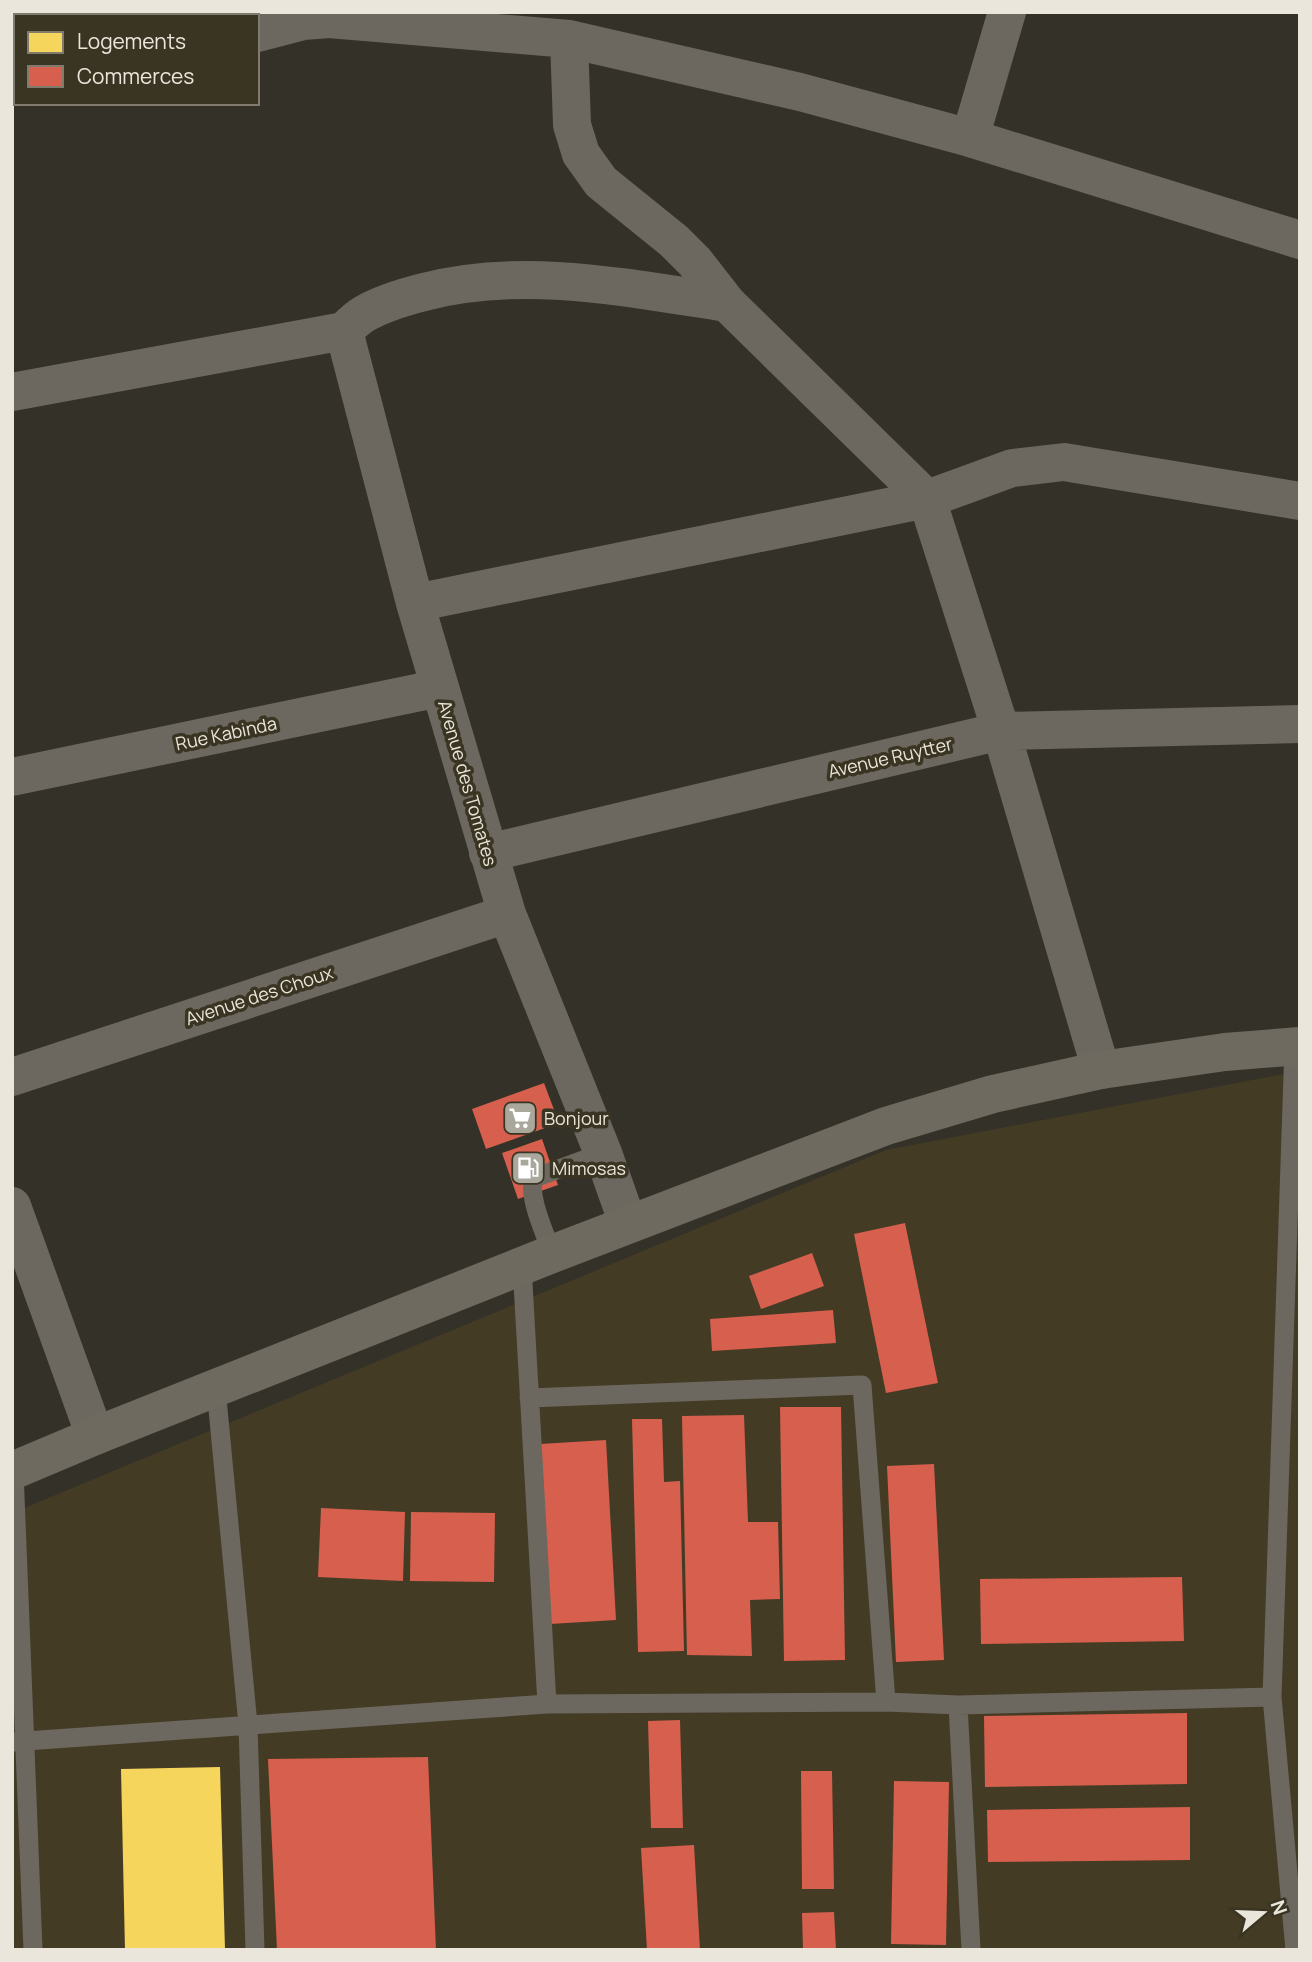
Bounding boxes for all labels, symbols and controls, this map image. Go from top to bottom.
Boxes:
legend [14,14,259,105]
text: Logements [77,27,186,55]
text: Commerces [77,62,194,90]
street label: Avenue des Tomates [433,697,503,869]
street label: Rue Kabinda [173,711,279,755]
street label: Avenue Ruytter [825,731,955,783]
street label: Avenue des Choux [182,960,336,1030]
supermarket icon: Bonjour [501,1099,539,1137]
place label: Bonjour [544,1106,609,1130]
fuel station icon: Mimosas [509,1149,547,1187]
place label: Mimosas [552,1156,626,1180]
north arrow [1228,1878,1298,1948]
text: N [1265,1897,1294,1918]

